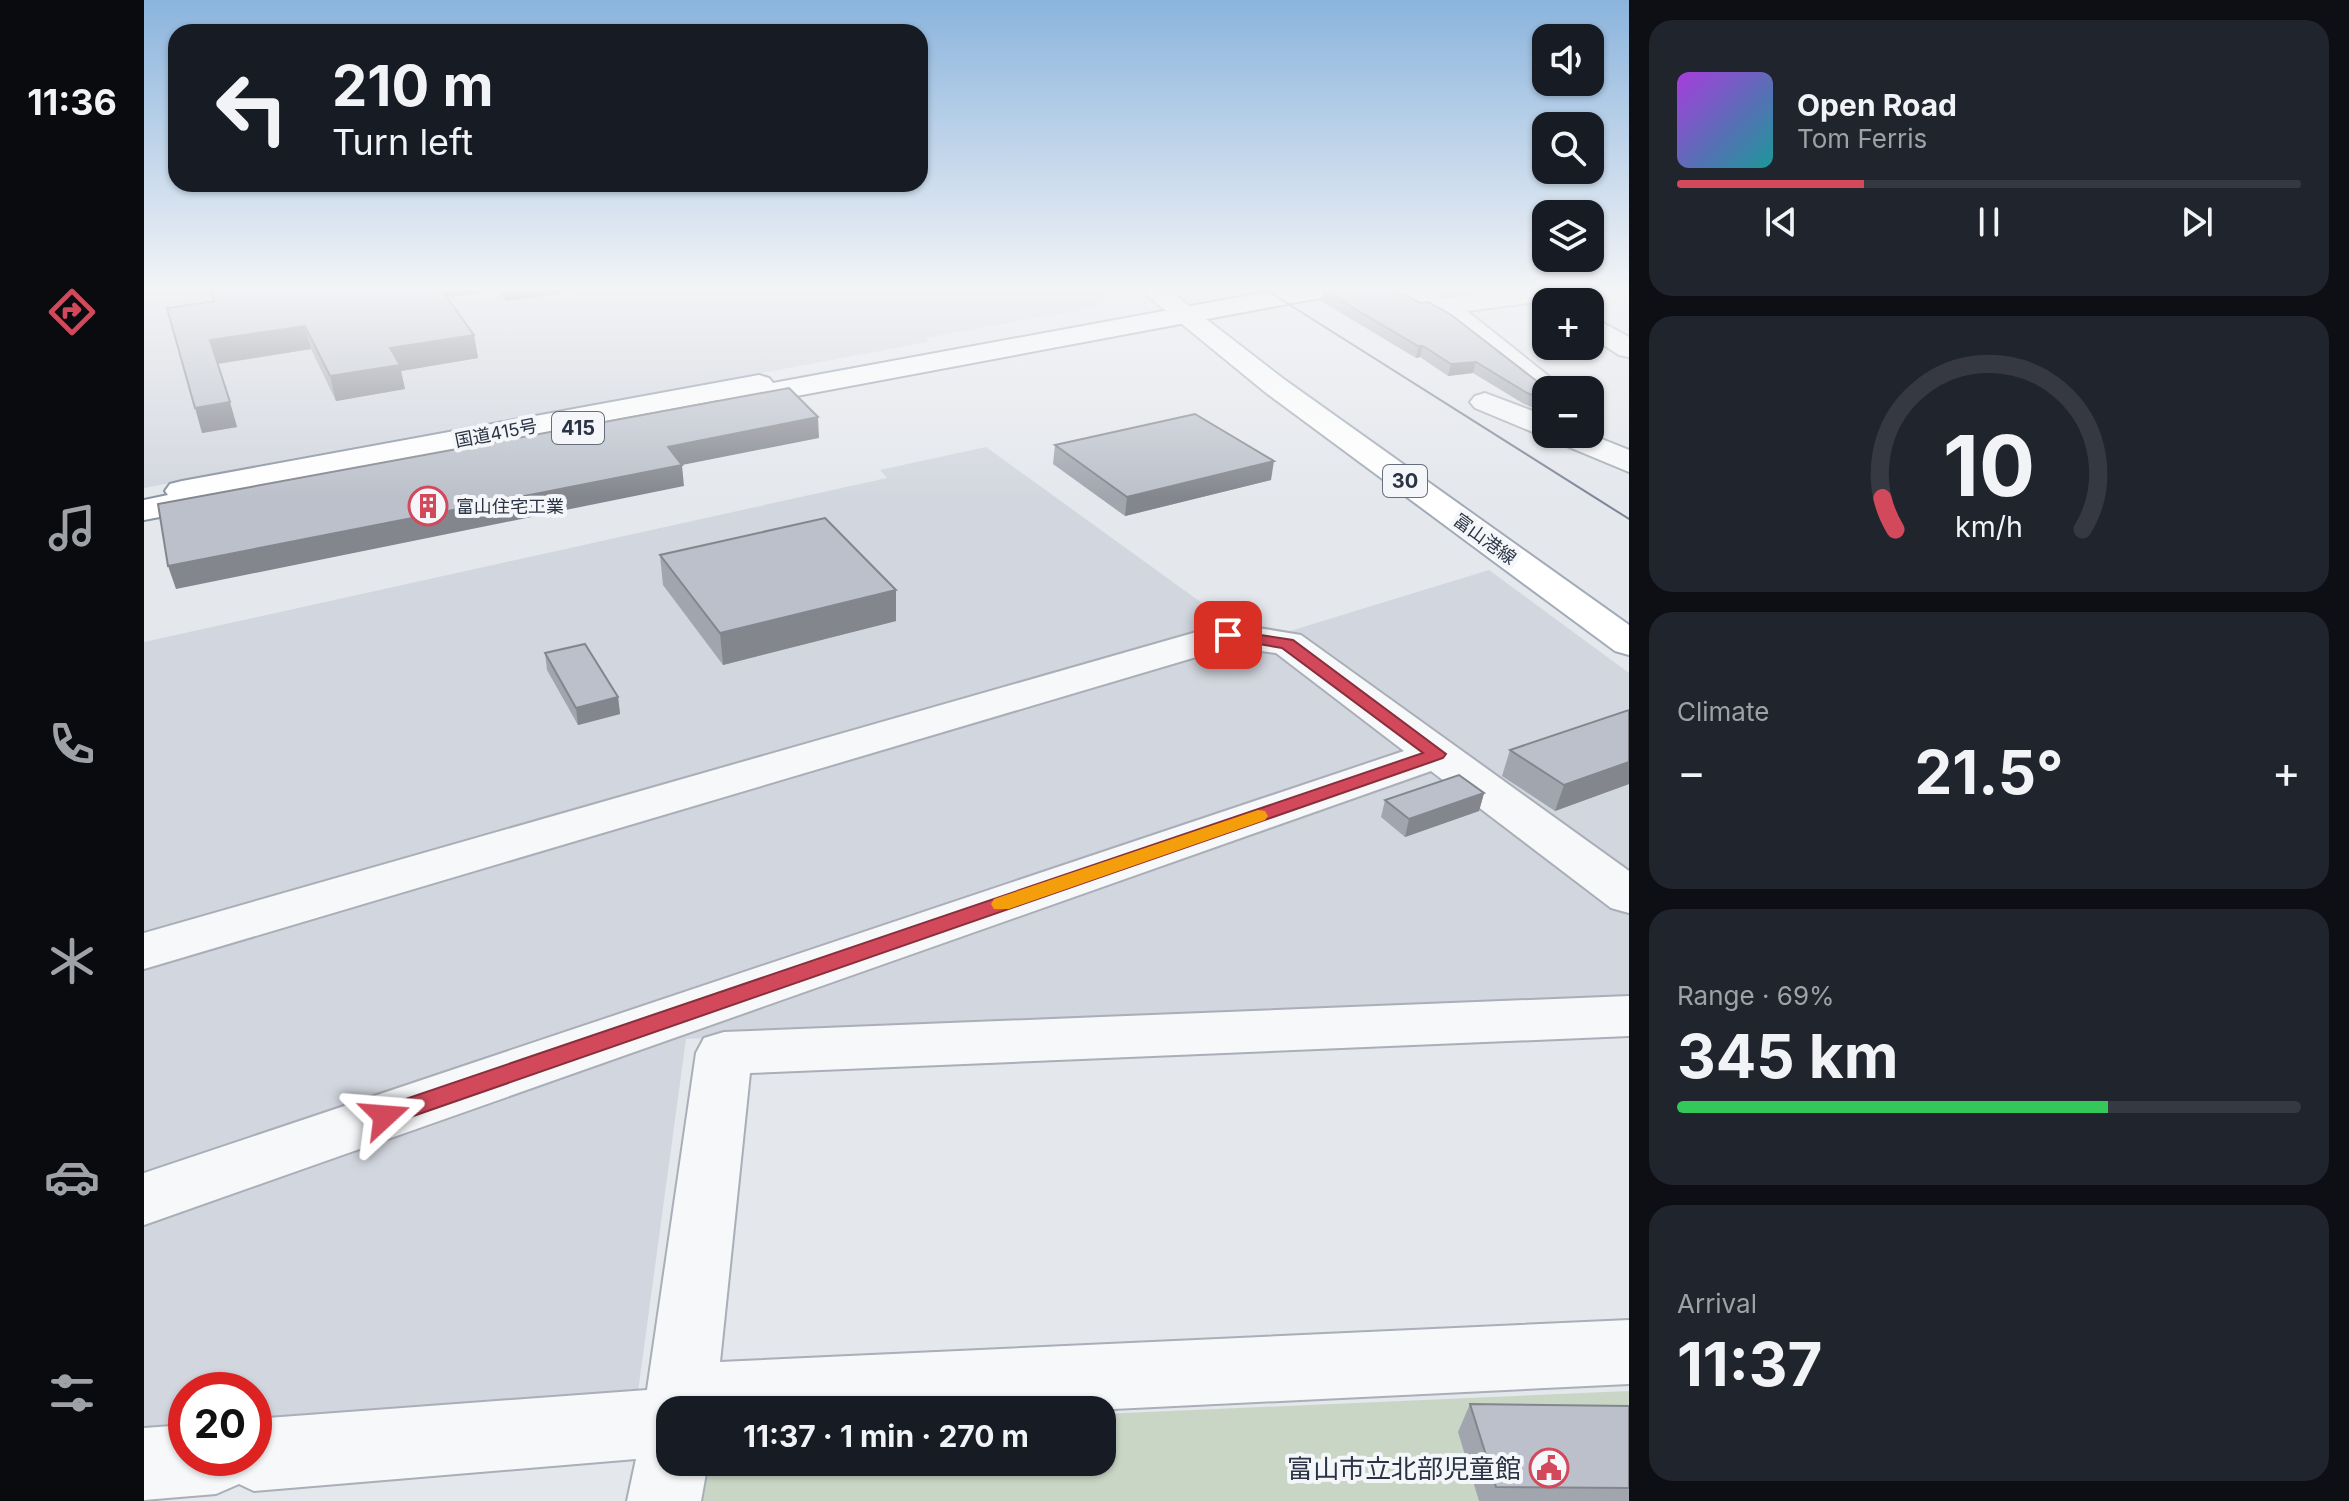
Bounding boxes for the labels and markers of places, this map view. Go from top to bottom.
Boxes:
building icon: 富山住宅工業 [407,485,449,527]
place label: 富山住宅工業 [456,496,564,517]
pin [1194,601,1262,669]
public building icon: 富山市立北部児童館 [1528,1447,1570,1489]
place label: 富山市立北部児童館 [1287,1453,1521,1484]

